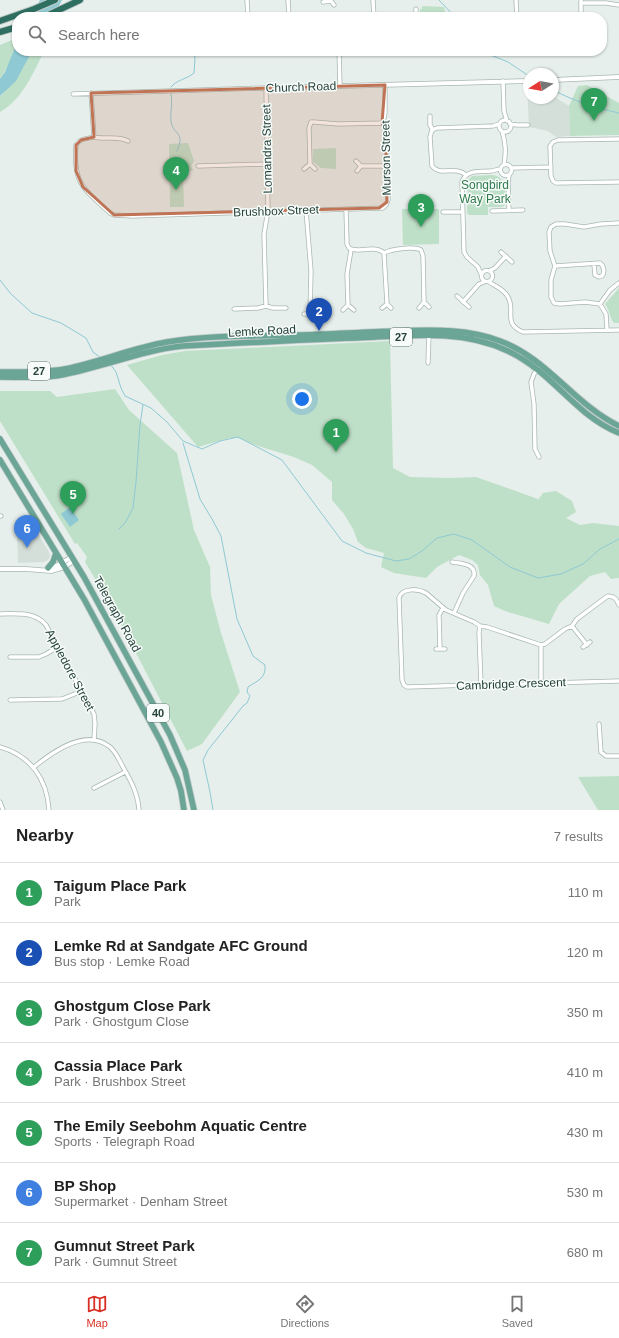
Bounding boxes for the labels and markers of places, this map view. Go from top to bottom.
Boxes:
pin: 7 [581,88,607,121]
pin: 4 [163,157,189,190]
pin: 3 [408,194,434,227]
pin: 2 [306,298,332,331]
pin: 1 [323,419,349,452]
pin: 5 [60,481,86,514]
pin: 6 [14,515,40,548]

